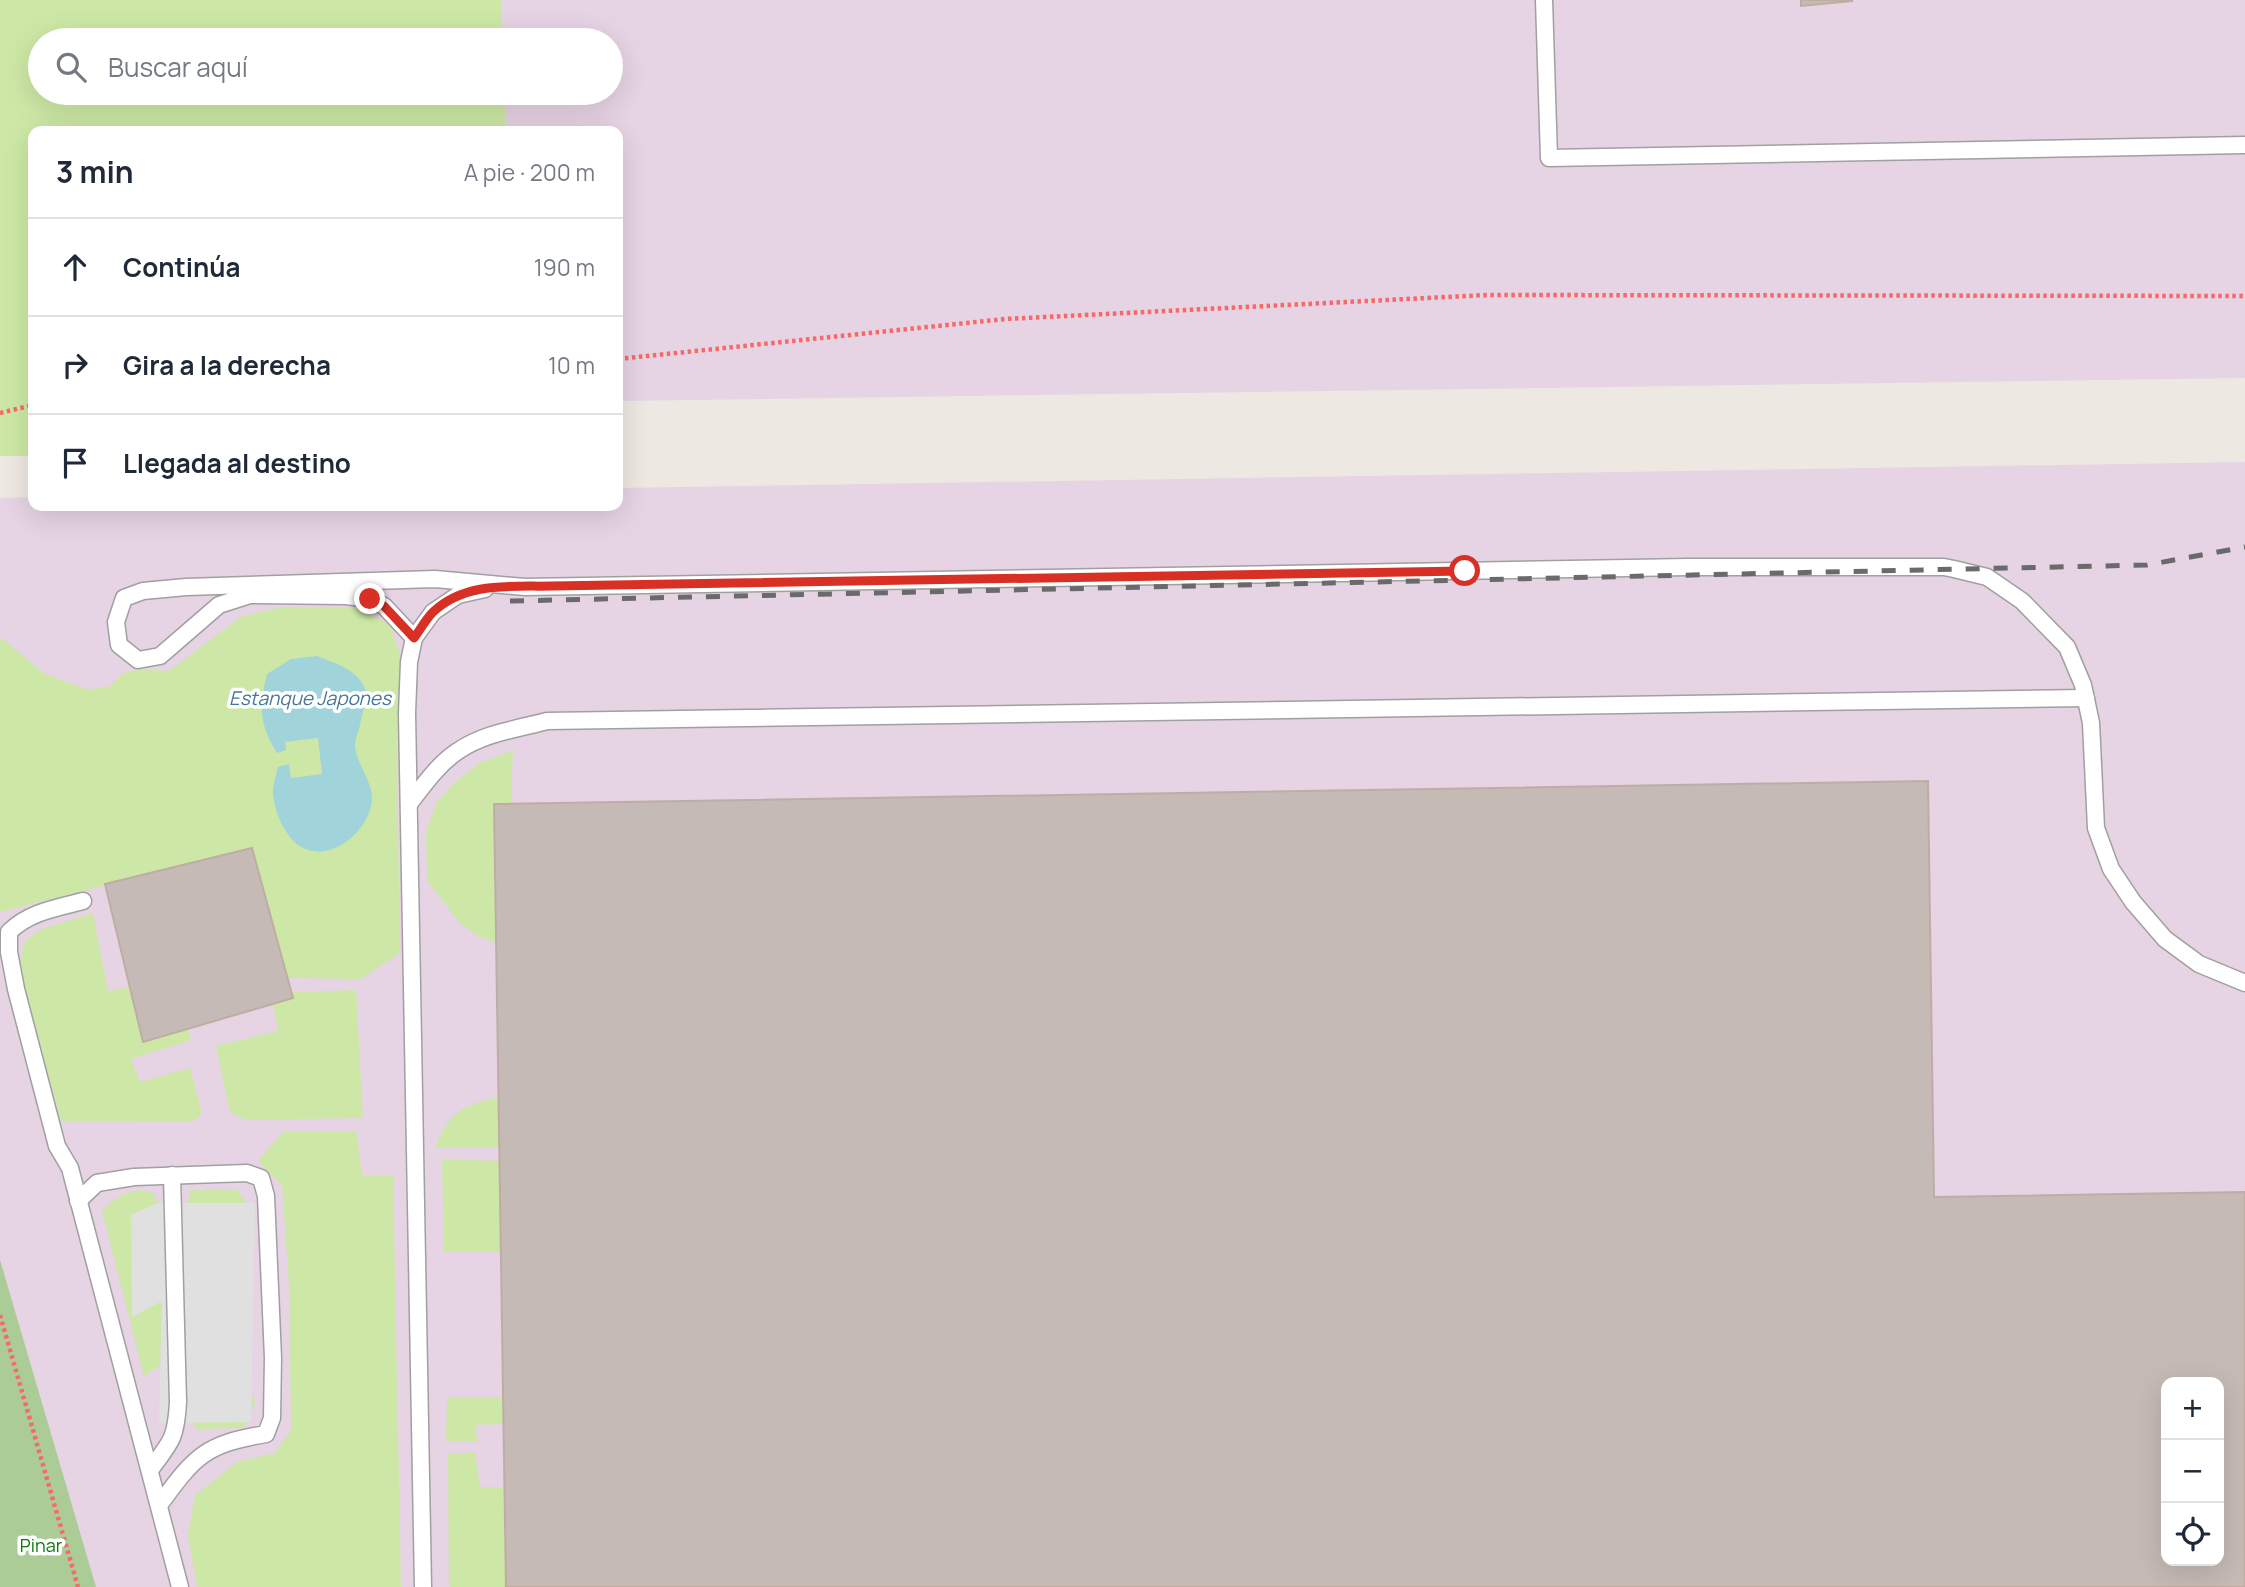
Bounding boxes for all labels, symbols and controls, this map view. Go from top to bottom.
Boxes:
search box [28,28,623,105]
icon: search [52,48,90,86]
text: Buscar aquí [108,49,248,85]
text: 3 min [56,151,134,192]
text: A pie · 200 m [464,156,595,188]
icon: ahead [56,248,94,286]
text: Continúa [123,249,241,285]
text: 190 m [534,251,595,283]
icon: right [56,346,94,384]
text: Gira a la derecha [123,347,331,383]
text: 10 m [548,349,595,381]
icon: arrive [56,444,94,482]
text: Llegada al destino [123,445,351,481]
route start [1449,555,1480,586]
route end [354,583,385,614]
water label: Estanque Japones [229,685,393,711]
map controls [2161,1377,2224,1566]
button: + [2161,1377,2224,1440]
button: − [2161,1440,2224,1503]
button: locate [2161,1503,2224,1566]
park label: Pinar [20,1533,63,1557]

